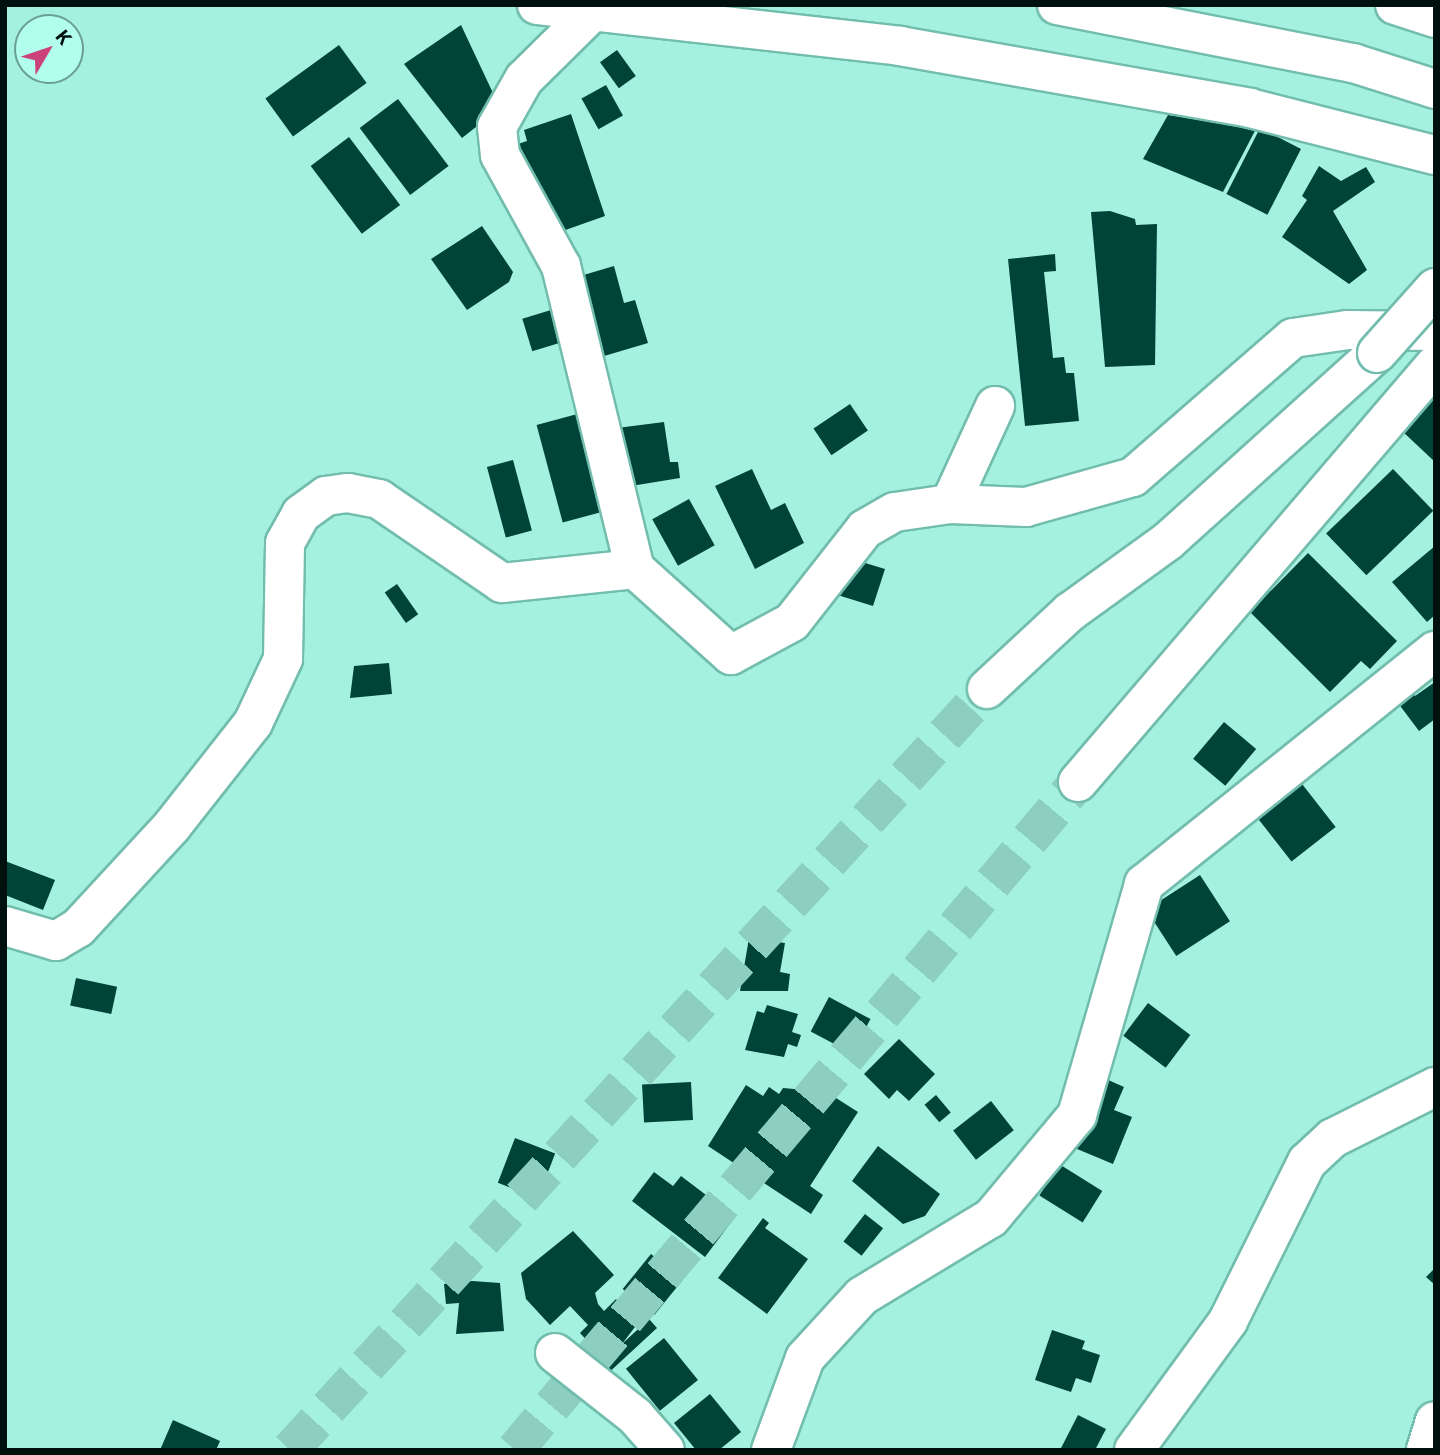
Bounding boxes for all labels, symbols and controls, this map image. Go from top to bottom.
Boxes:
north arrow [14,14,84,84]
text: K [50,24,78,50]

